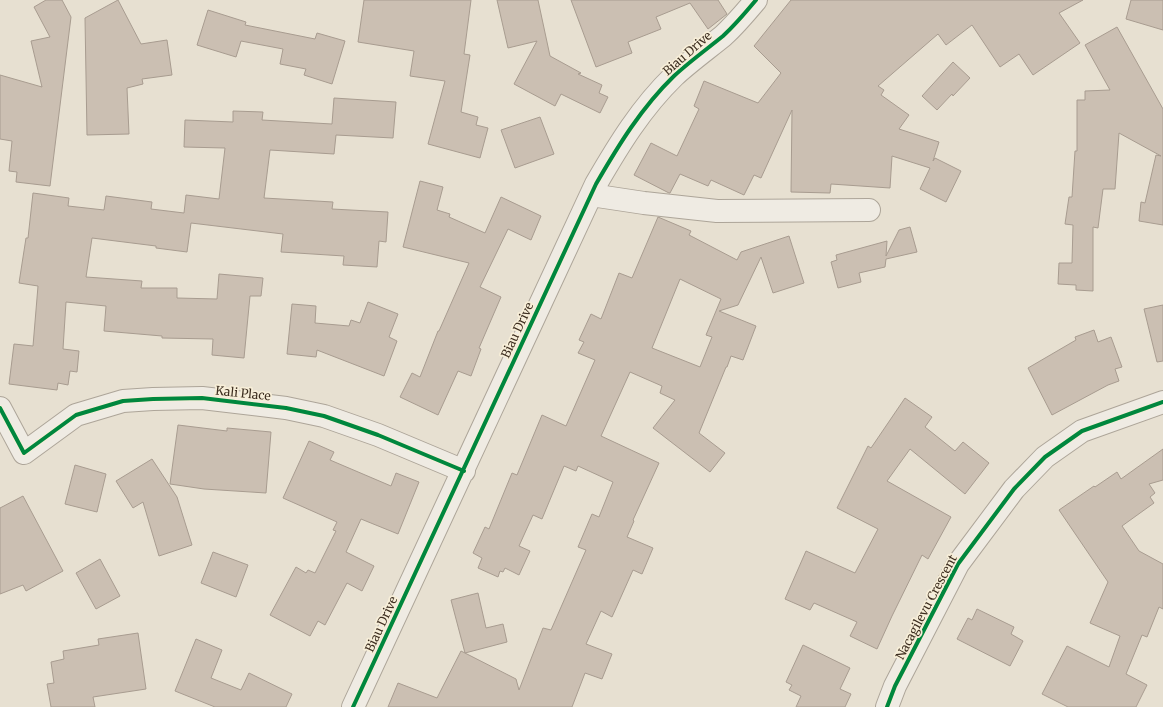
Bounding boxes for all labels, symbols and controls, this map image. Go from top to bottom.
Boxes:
street label: Biau Drive [660,28,714,78]
street label: Biau Drive [498,300,536,360]
street label: Kali Place [215,383,271,403]
street label: Nacagilevu Crescent [892,552,960,662]
street label: Biau Drive [362,594,400,654]

